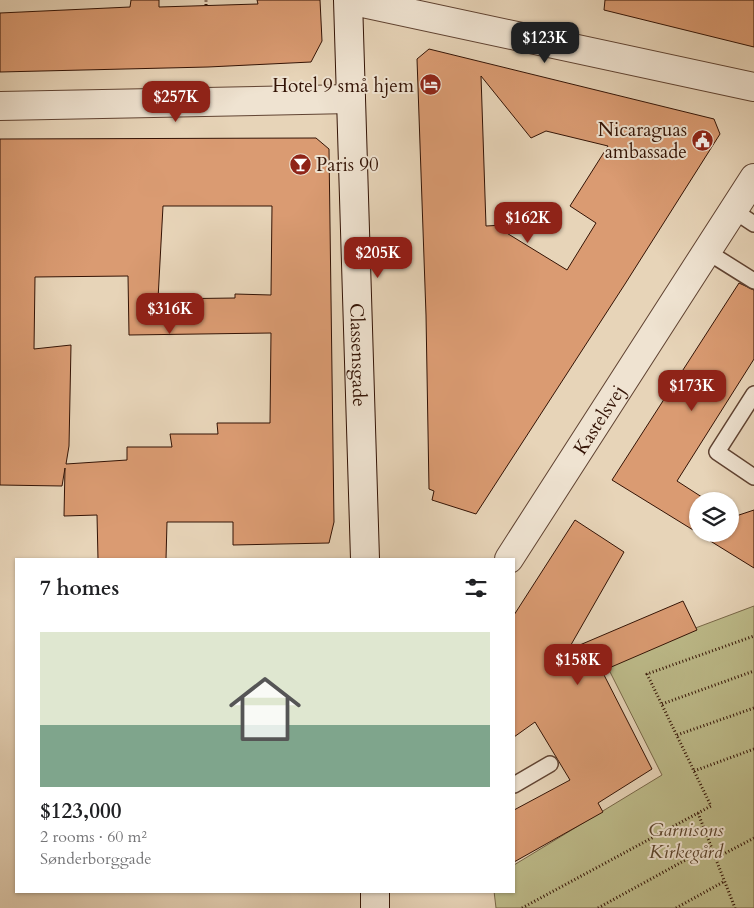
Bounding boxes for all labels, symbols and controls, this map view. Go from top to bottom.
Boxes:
pin: $123K [510,22,580,64]
text: $123K [522,27,568,49]
place label: Hotel 9 små hjem [272,73,415,99]
hotel icon: Hotel 9 små hjem [418,73,442,97]
pin: $257K [141,80,211,123]
text: $257K [153,86,199,108]
place label: Nicaraguas ambassade [598,117,687,165]
public building icon: Nicaraguas ambassade [691,128,715,152]
bar icon: Paris 90 [288,152,312,176]
place label: Paris 90 [316,152,379,178]
pin: $162K [493,202,563,244]
text: $162K [505,207,551,229]
pin: $205K [343,236,413,279]
text: $205K [355,242,401,264]
pin: $316K [135,292,205,335]
text: $316K [147,298,193,320]
street label: Classensgade [343,303,372,407]
pin: $173K [657,370,727,412]
text: $173K [669,375,715,397]
street label: Kastelsvej [568,380,632,460]
map controls [689,492,739,542]
button: layers [689,492,739,542]
text: 7 homes [40,574,119,603]
icon: filters [462,574,490,602]
pin: $158K [543,644,613,686]
text: $158K [555,649,601,671]
icon: home [220,664,310,754]
text: $123,000 [40,797,121,826]
park label: Garnisons Kirkegård [648,817,724,865]
text: 2 rooms · 60 m² [40,826,147,848]
text: Sønderborggade [40,848,151,870]

